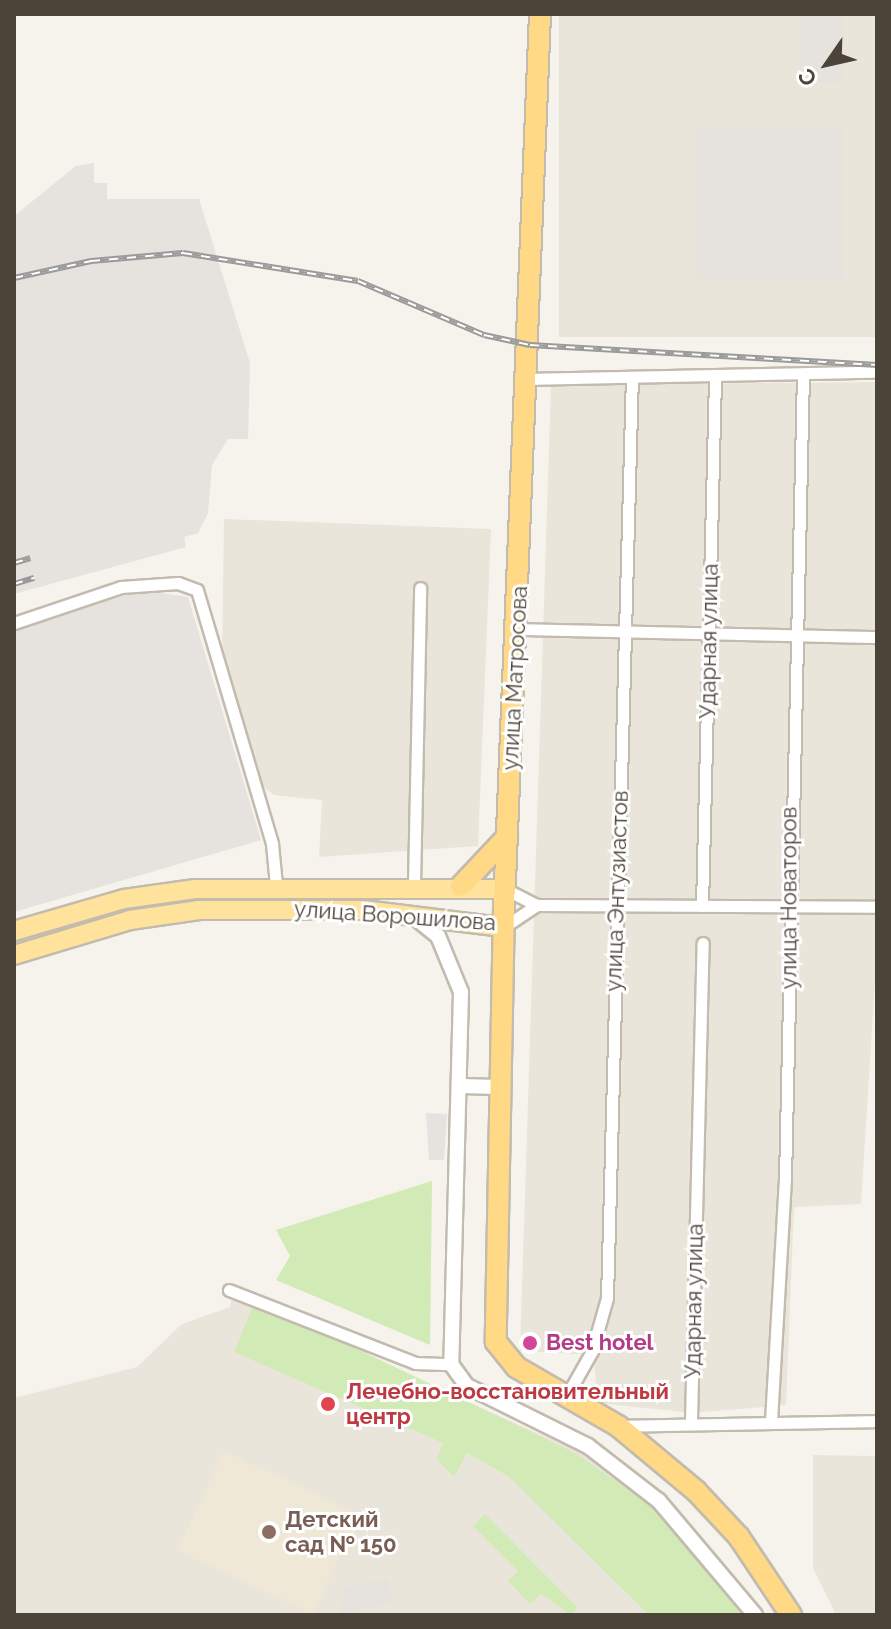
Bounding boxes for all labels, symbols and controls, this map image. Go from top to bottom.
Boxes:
north arrow [787,24,867,104]
text: С [792,64,822,91]
street label: Ударная улица [694,563,724,719]
street label: улица Матросова [497,585,533,771]
street label: улица Энтузиастов [600,790,634,992]
street label: улица Новаторов [776,807,802,989]
street label: улица Ворошилова [293,896,497,936]
street label: Ударная улица [679,1223,709,1379]
place label: Best hotel [546,1330,654,1356]
marker: Best hotel [521,1334,539,1352]
place label: Лечебно-восстановительный центр [346,1378,669,1430]
marker: Лечебно-восстановительный центр [317,1393,339,1415]
place label: Детский сад № 150 [285,1506,396,1558]
marker: Детский сад № 150 [260,1523,278,1541]

